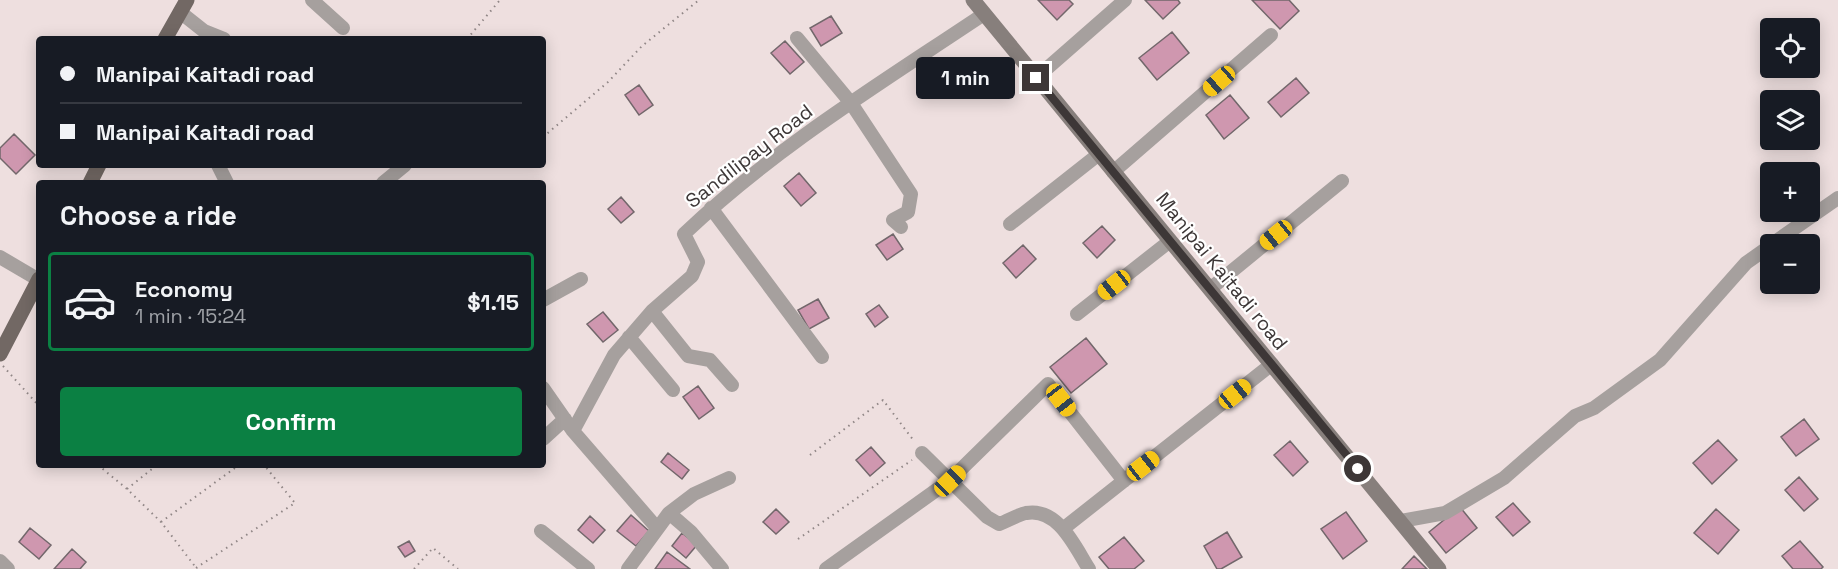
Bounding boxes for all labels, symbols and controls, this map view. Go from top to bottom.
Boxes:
map controls [1760,18,1820,294]
button: locate [1760,18,1820,78]
callout: 1 min [916,57,1015,99]
text: Manipai Kaitadi road [96,60,314,88]
car [1200,62,1238,100]
route end [1022,64,1049,91]
text: 1 min [941,65,990,91]
button: layers [1760,90,1820,150]
street label: Sandilipay Road [680,98,818,214]
text: Manipai Kaitadi road [96,118,314,146]
button: + [1760,162,1820,222]
street label: Manipai Kaitadi road [1150,187,1294,355]
text: Choose a ride [60,198,237,233]
car [1256,217,1296,253]
button: − [1760,234,1820,294]
car [1094,267,1134,303]
icon: car [63,275,117,329]
text: Economy [135,275,233,303]
text: $1.15 [467,288,519,316]
text: 1 min · 15:24 [135,303,246,329]
car [1215,376,1255,412]
car [1043,380,1079,420]
button: Confirm [60,387,522,456]
car [1123,448,1163,484]
route start [1344,455,1371,482]
car [931,462,969,500]

